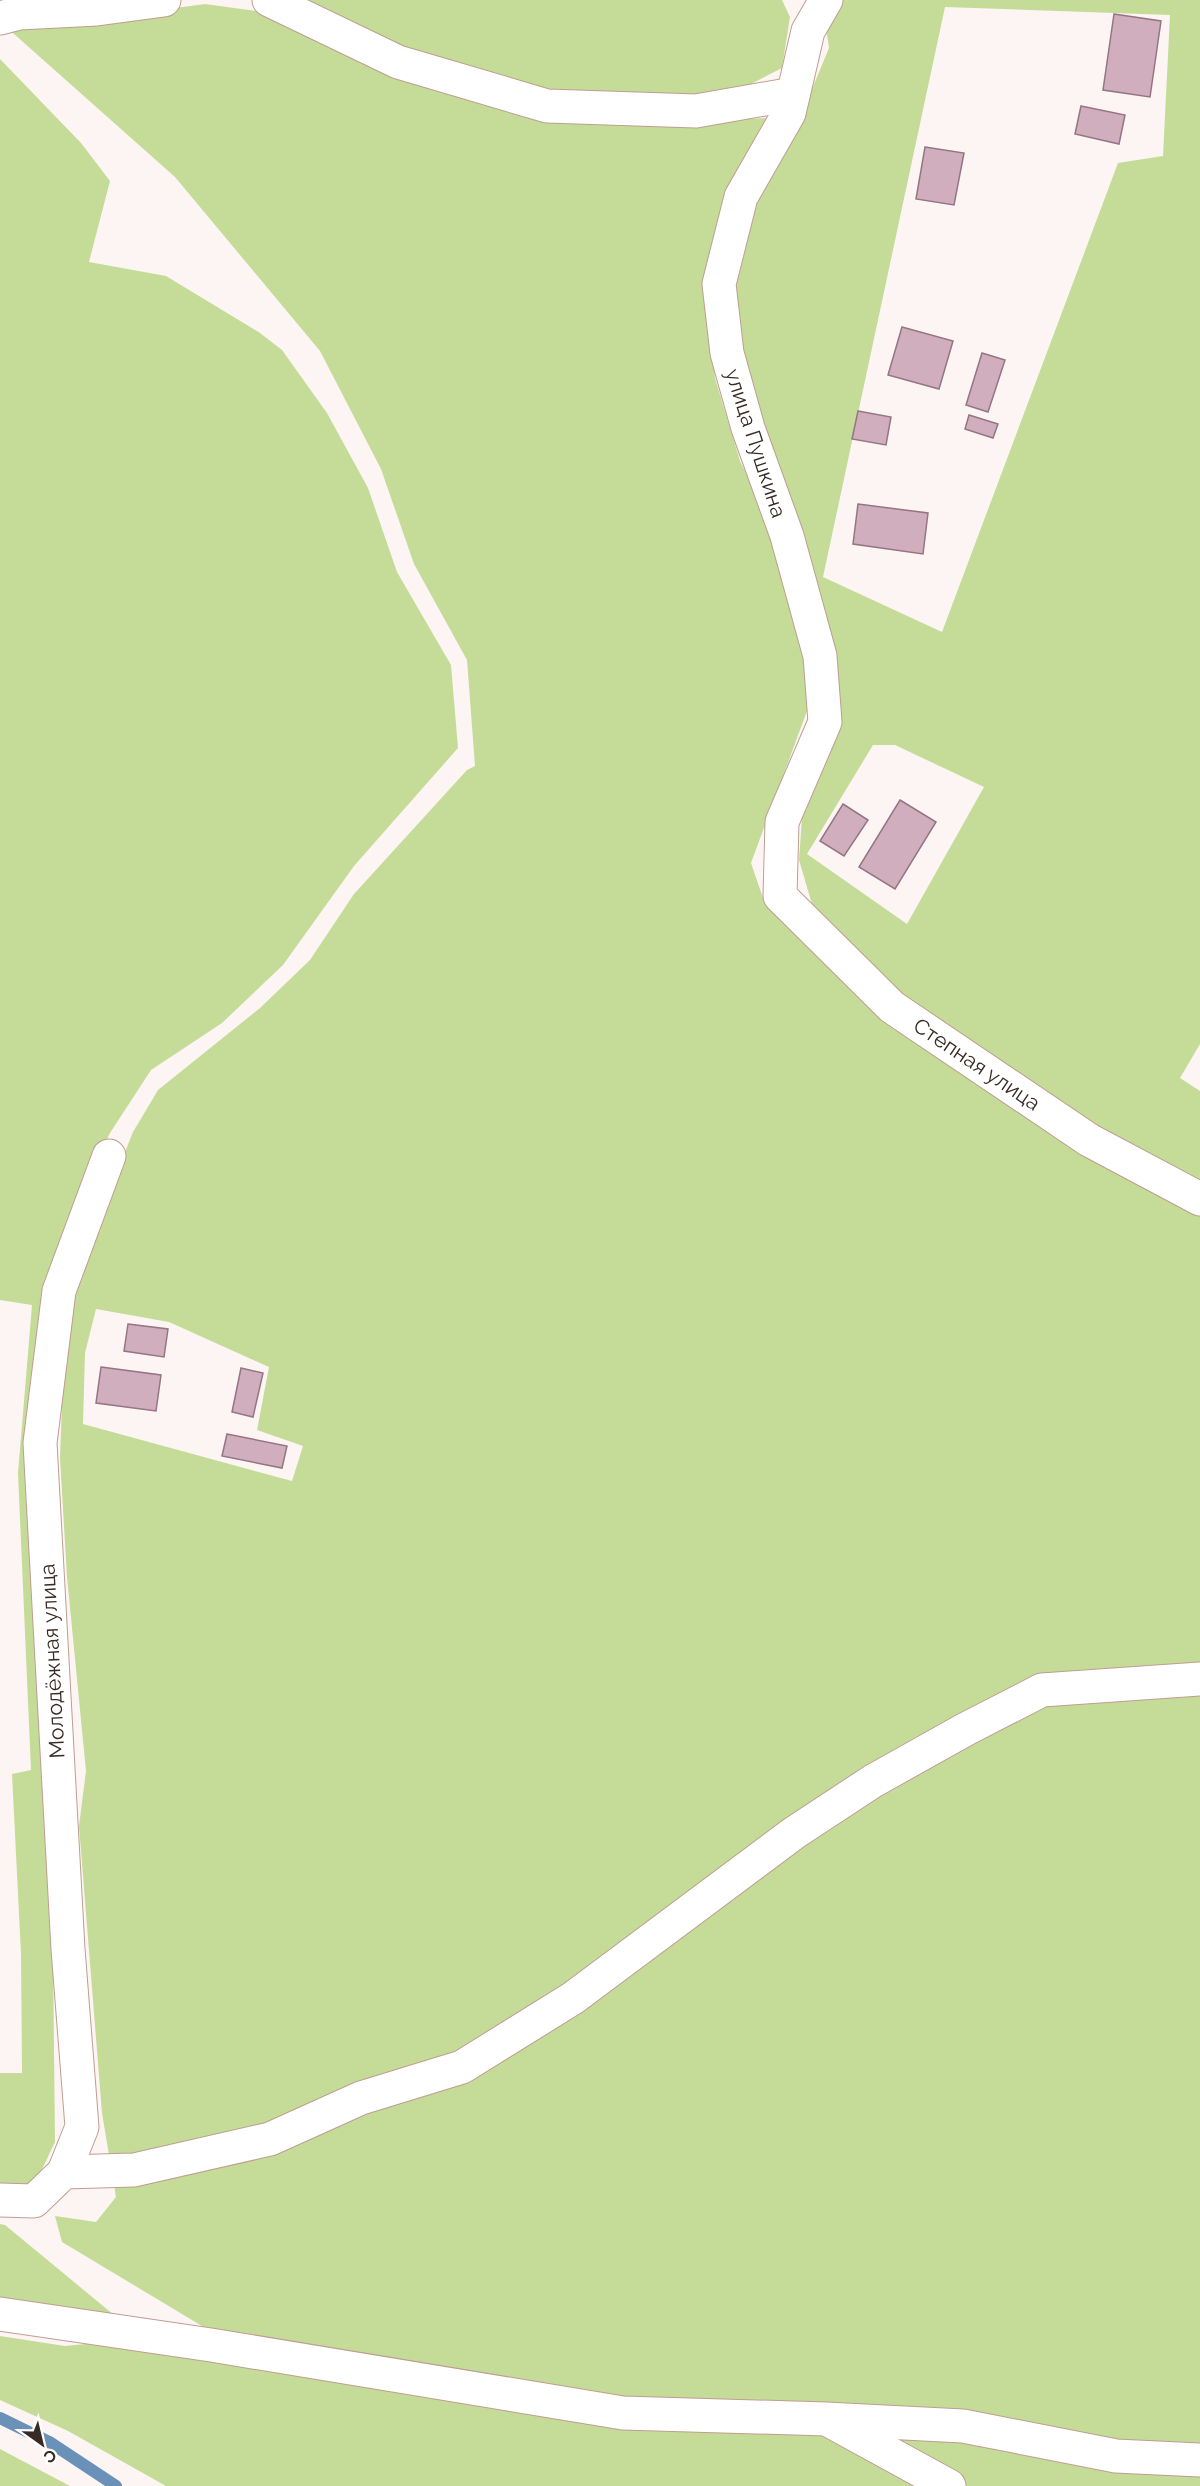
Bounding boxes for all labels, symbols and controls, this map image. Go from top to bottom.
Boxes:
street label: улица Пушкина [720,365,792,521]
street label: Степная улица [909,1012,1045,1116]
street label: Молодёжная улица [34,1563,70,1759]
north arrow [12,2414,72,2474]
text: С [40,2445,60,2467]

